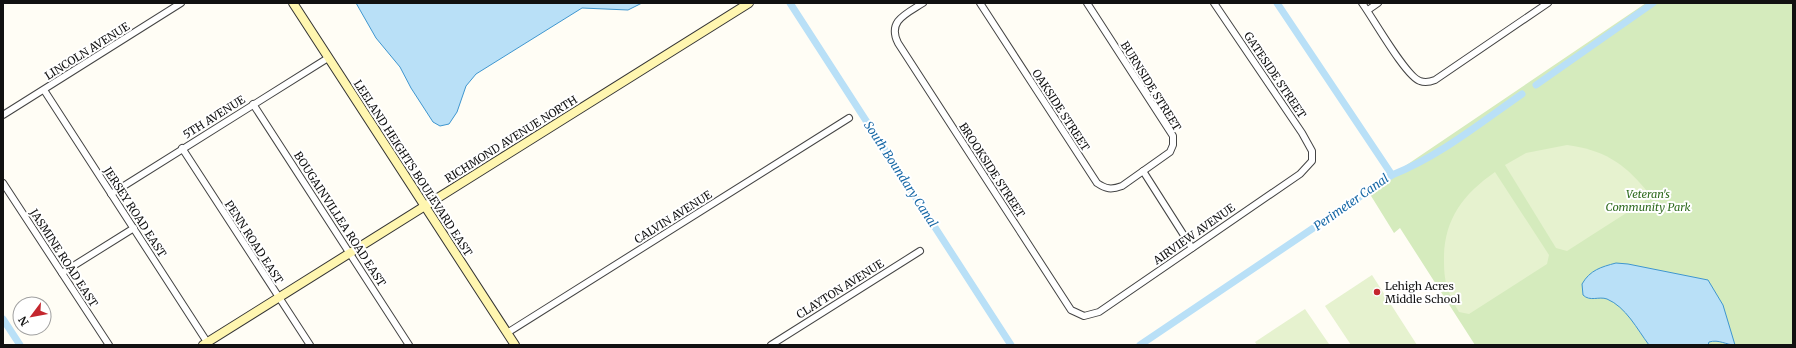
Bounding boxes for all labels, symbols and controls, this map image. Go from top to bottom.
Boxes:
street label: LINCOLN AVENUE [42,19,132,83]
street label: GATESIDE STREET [1241,29,1309,121]
street label: BURNSIDE STREET [1118,39,1184,134]
street label: OAKSIDE STREET [1029,66,1093,154]
street label: LEELAND HEIGHTS BOULEVARD EAST [351,77,476,259]
street label: 5TH AVENUE [180,92,248,142]
street label: RICHMOND AVENUE NORTH [442,92,580,186]
water label: South Boundary Canal [861,118,941,230]
street label: BROOKSIDE STREET [956,120,1028,220]
street label: BOUGAINVILLEA ROAD EAST [291,149,389,289]
street label: JERSEY ROAD EAST [100,163,170,260]
water label: Perimeter Canal [1311,170,1392,233]
park label: Veteran's Community Park [1606,187,1690,214]
street label: CALVIN AVENUE [632,188,714,246]
street label: PENN ROAD EAST [222,198,286,287]
street label: AIRVIEW AVENUE [1150,201,1238,268]
street label: JASMINE ROAD EAST [27,206,101,310]
street label: CLAYTON AVENUE [794,256,886,322]
place label: Lehigh Acres Middle School [1385,279,1461,306]
marker: Lehigh Acres Middle School [1372,287,1382,297]
north arrow [12,296,52,336]
text: N [15,314,32,329]

